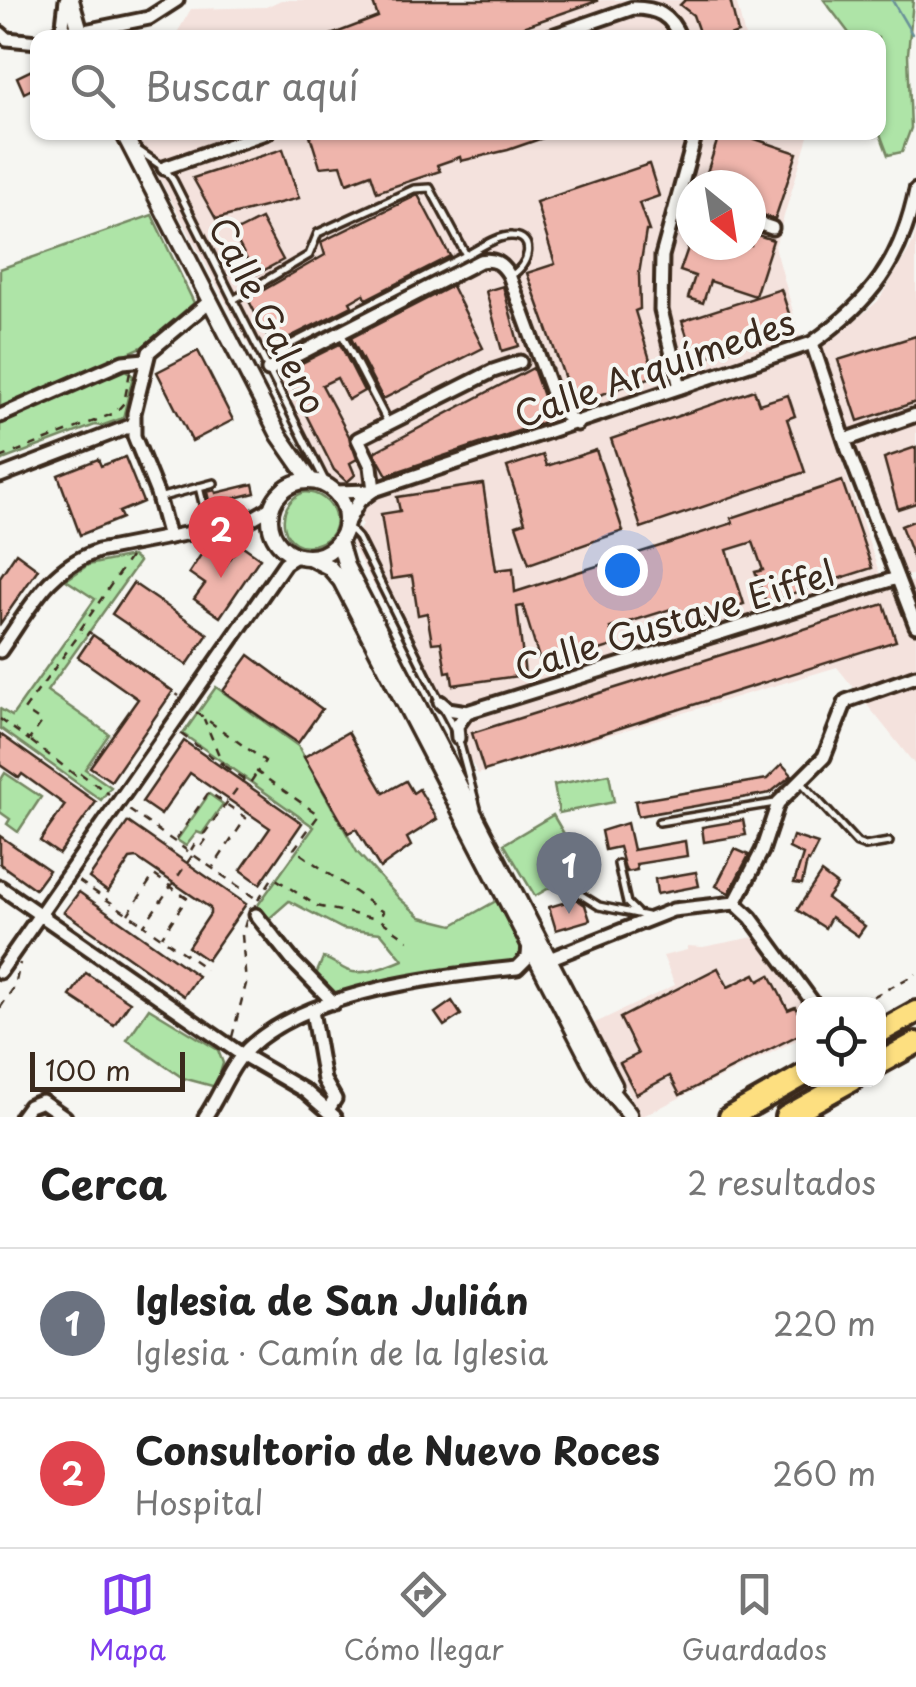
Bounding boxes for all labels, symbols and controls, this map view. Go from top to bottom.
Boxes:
search box [30,30,886,140]
text: Buscar aquí [145,57,359,114]
icon: search [65,58,120,113]
north arrow [676,170,766,260]
street label: Calle Galeno [197,207,341,423]
street label: Calle Arquímedes [506,294,802,440]
pin: 2 [188,496,254,578]
street label: Calle Gustave Eiffel [508,545,840,693]
your location [597,545,648,596]
pin: 1 [536,832,602,914]
map controls [796,997,886,1087]
button: locate [796,997,886,1087]
scale bar [30,1047,185,1092]
text: 100 m [45,1048,131,1091]
text: Cerca [40,1151,167,1214]
text: 2 resultados [687,1158,876,1206]
text: Iglesia de San Julián [135,1271,529,1328]
text: 1 [65,1299,80,1347]
text: 220 m [773,1299,876,1347]
text: Iglesia · Camín de la Iglesia [135,1328,548,1376]
text: Consultorio de Nuevo Roces [135,1421,660,1478]
text: 2 [61,1449,84,1497]
text: 260 m [772,1449,876,1497]
text: Hospital [135,1478,263,1526]
tab: Mapa [89,1567,166,1670]
tab: Cómo llegar [344,1567,504,1670]
tab: Guardados [681,1567,827,1670]

